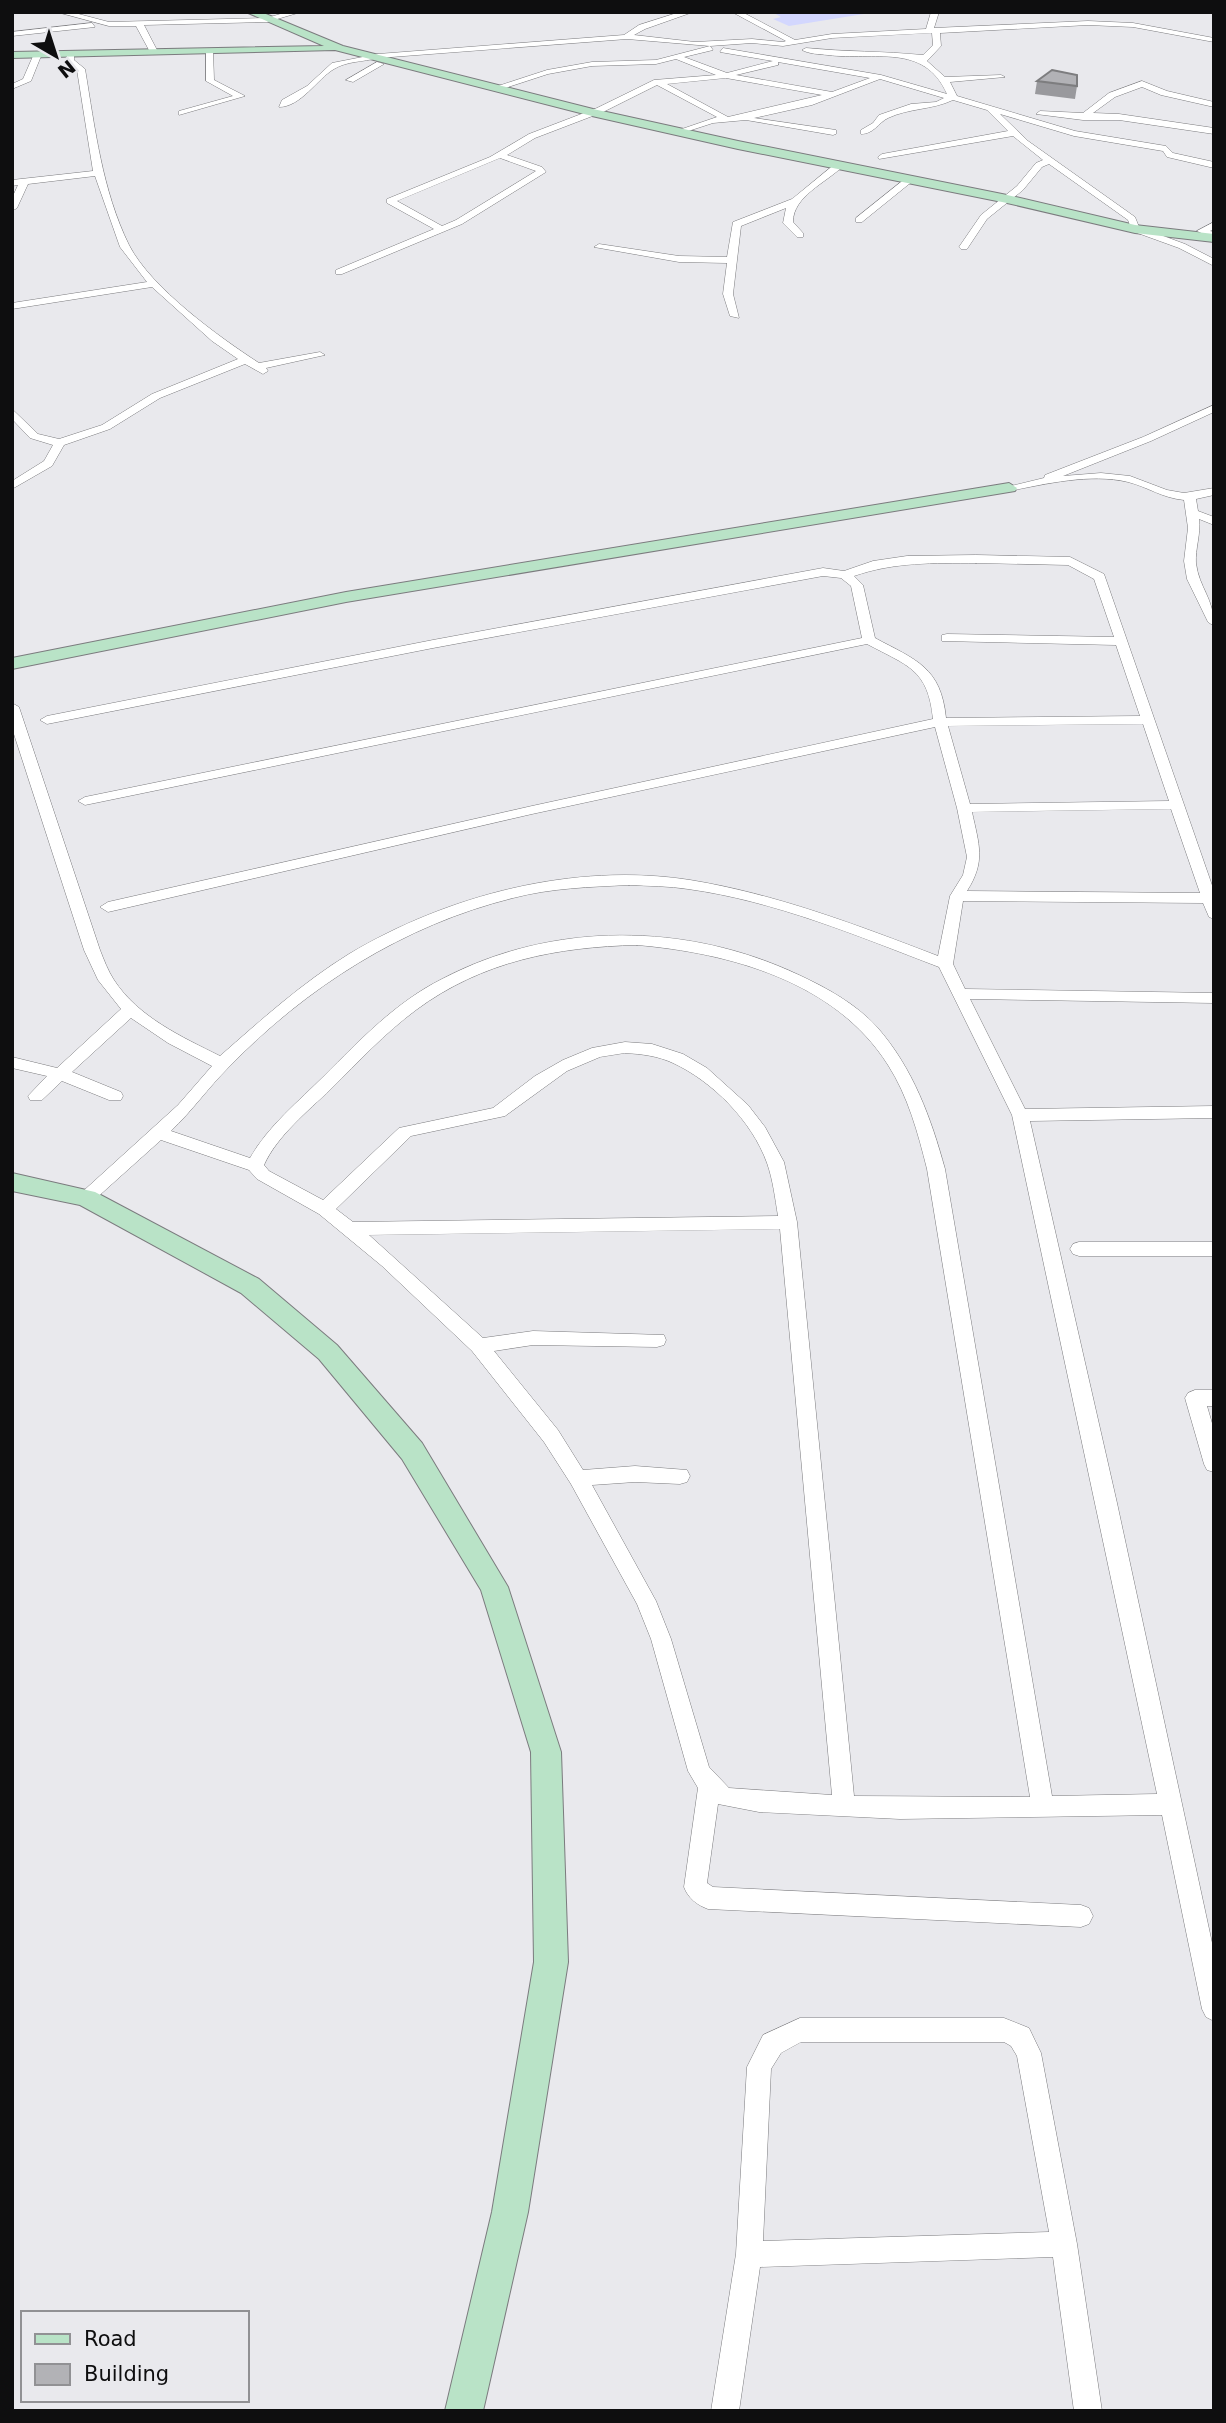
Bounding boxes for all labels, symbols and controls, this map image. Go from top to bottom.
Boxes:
north arrow [21,21,91,91]
text: N [54,56,80,83]
legend [21,2311,248,2402]
text: Road [84,2327,137,2351]
text: Building [84,2362,169,2386]

